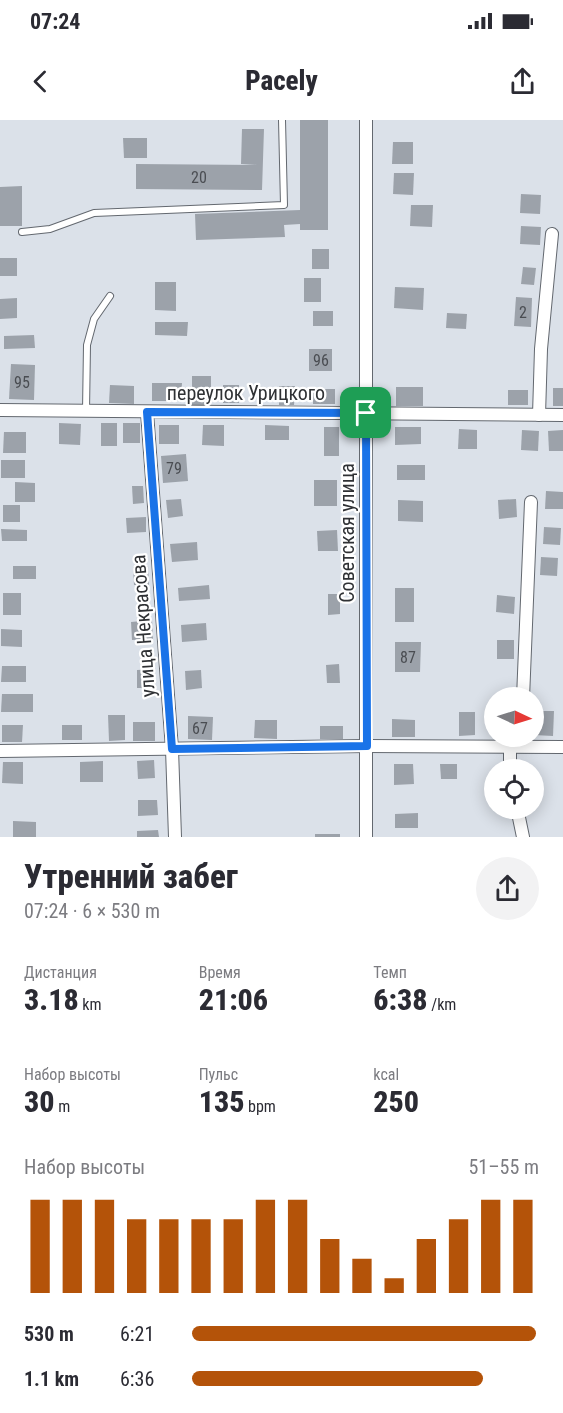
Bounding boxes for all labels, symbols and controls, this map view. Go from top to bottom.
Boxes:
text: 07:24 [30,9,81,34]
icon: back [24,65,57,98]
text: Pacely [245,65,318,97]
icon: share [506,65,539,98]
house number: 20 [191,168,207,187]
house number: 2 [519,303,527,322]
house number: 96 [313,351,329,370]
house number: 95 [14,373,30,392]
street label: переулок Урицкого [167,381,325,405]
pin [340,387,391,438]
icon: arrive [349,396,382,429]
house number: 79 [166,459,182,478]
street label: Советская улица [335,463,359,603]
street label: улица Некрасова [126,554,160,698]
house number: 87 [400,648,416,667]
north arrow [484,687,544,747]
map controls [484,687,544,819]
house number: 67 [192,719,208,738]
button: locate [484,759,544,819]
text: Утренний забег [24,857,238,896]
button: share [476,857,539,920]
text: 07:24 · 6 × 530 m [24,899,160,923]
text: Дистанция [24,963,97,982]
text: Время [199,963,241,982]
text: Темп [373,963,407,982]
text: 3.18 [24,982,79,1017]
text: 21:06 [199,982,268,1017]
text: 6:38 [373,982,428,1017]
text: km [79,995,102,1014]
text: /km [428,995,456,1014]
text: Набор высоты [24,1065,121,1084]
text: Пульс [199,1065,238,1084]
text: kcal [373,1065,399,1084]
text: 30 [24,1084,55,1119]
text: 135 [199,1084,244,1119]
text: 250 [373,1084,419,1119]
text: m [55,1097,70,1116]
text: bpm [244,1097,276,1116]
text: Набор высоты [24,1155,145,1179]
text: 51–55 m [468,1155,539,1179]
text: 530 m [24,1322,74,1346]
text: 6:21 [120,1322,154,1346]
text: 1.1 km [24,1367,79,1391]
text: 6:36 [120,1367,154,1391]

